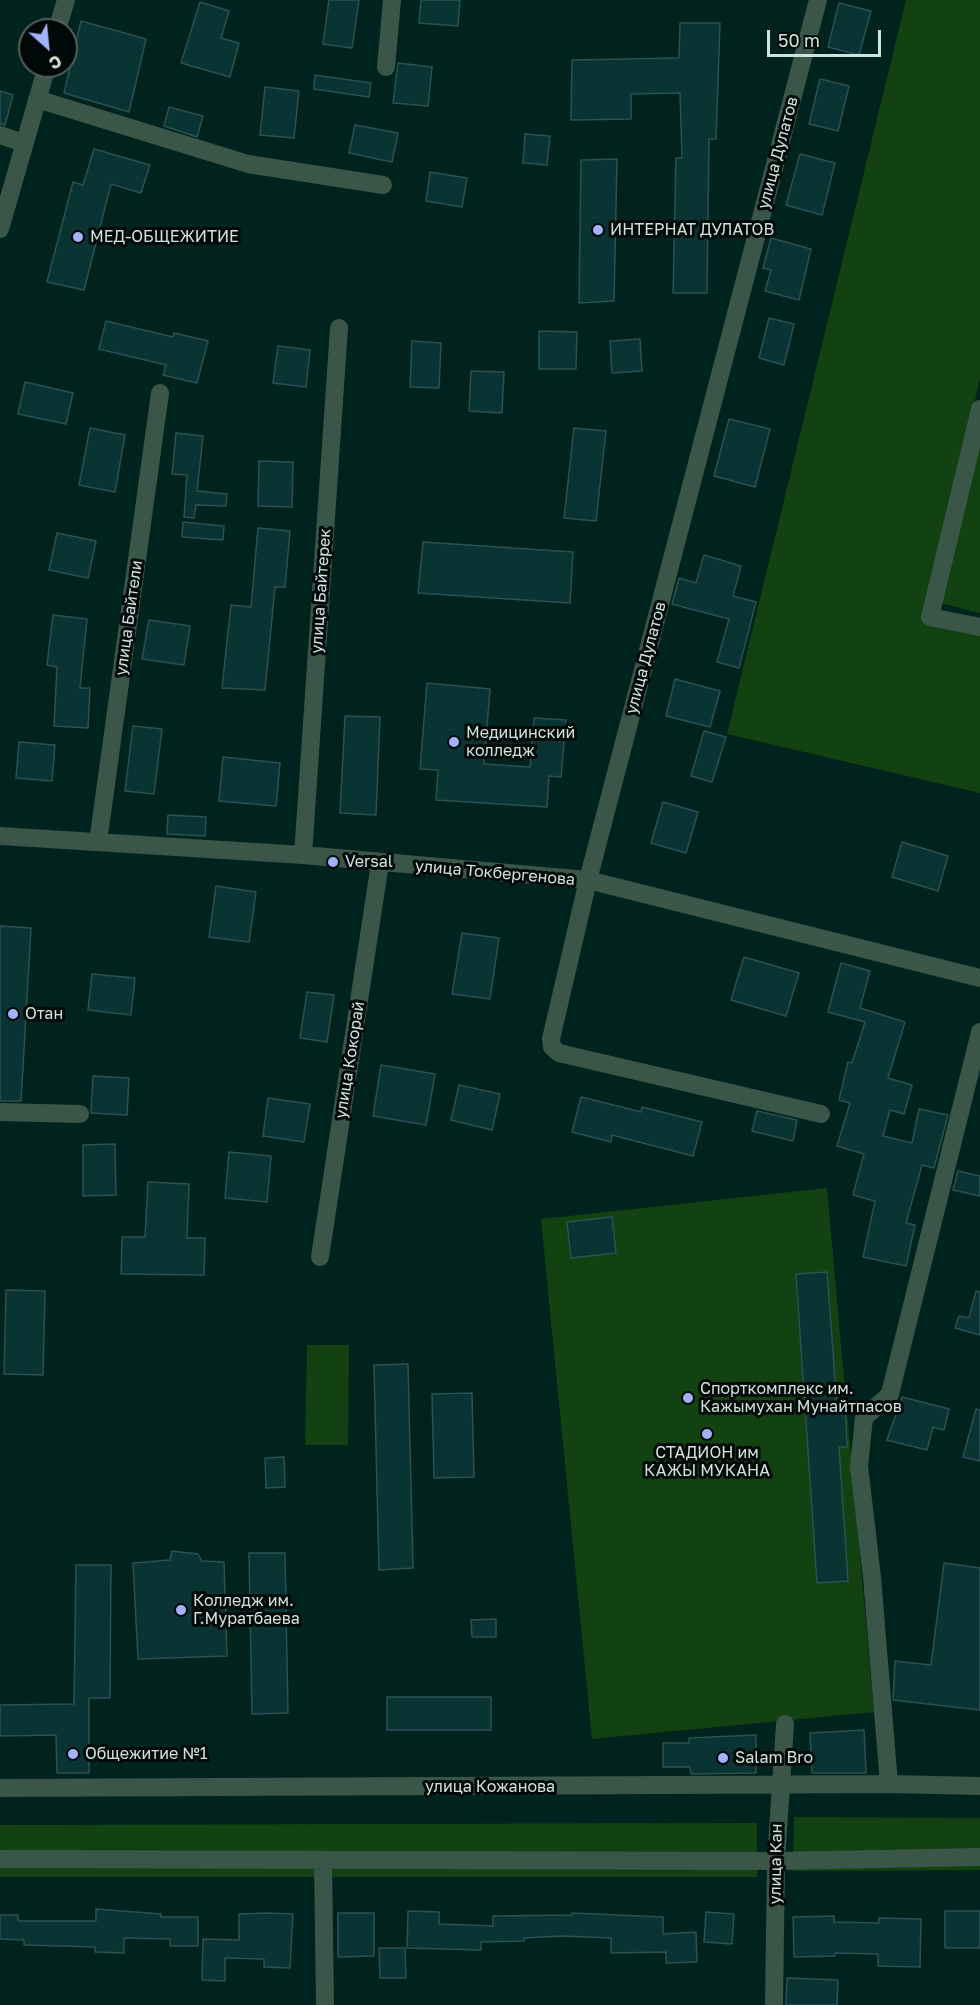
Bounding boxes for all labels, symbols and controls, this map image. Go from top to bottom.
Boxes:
north arrow [18,18,78,78]
scale bar [770,18,884,56]
text: 50 m [778,29,820,51]
text: С [46,51,65,74]
street label: улица Дулатов [754,95,802,211]
place label: ИНТЕРНАТ ДУЛАТОВ [610,220,774,240]
marker: ИНТЕРНАТ ДУЛАТОВ [591,223,605,237]
place label: МЕД-ОБЩЕЖИТИЕ [90,227,239,247]
marker: МЕД-ОБЩЕЖИТИЕ [71,230,85,244]
street label: улица Байтерек [307,528,335,654]
street label: улица Байтели [111,559,147,677]
street label: улица Дулатов [622,600,670,716]
place label: Медицинский колледж [466,723,575,761]
marker: Медицинский колледж [447,735,461,749]
place label: Versal [345,852,393,872]
marker: Versal [326,855,340,869]
street label: улица Токбергенова [414,856,576,890]
street label: улица Кокорай [331,1000,369,1120]
place label: Отан [25,1004,63,1024]
marker: Отан [6,1007,20,1021]
place label: Спорткомплекс им. Кажымухан Мунайтпасов [700,1379,902,1417]
marker: Спорткомплекс им. Кажымухан Мунайтпасов [681,1391,695,1405]
marker: СТАДИОН им КАЖЫ МУКАНА [700,1427,714,1441]
place label: СТАДИОН им КАЖЫ МУКАНА [644,1443,770,1481]
place label: Колледж им. Г.Муратбаева [193,1591,300,1629]
marker: Колледж им. Г.Муратбаева [174,1603,188,1617]
place label: Общежитие №1 [85,1744,207,1764]
marker: Общежитие №1 [66,1747,80,1761]
place label: Salam Bro [735,1748,813,1768]
marker: Salam Bro [716,1751,730,1765]
street label: улица Кожанова [425,1777,555,1797]
street label: улица Кан [766,1823,786,1905]

